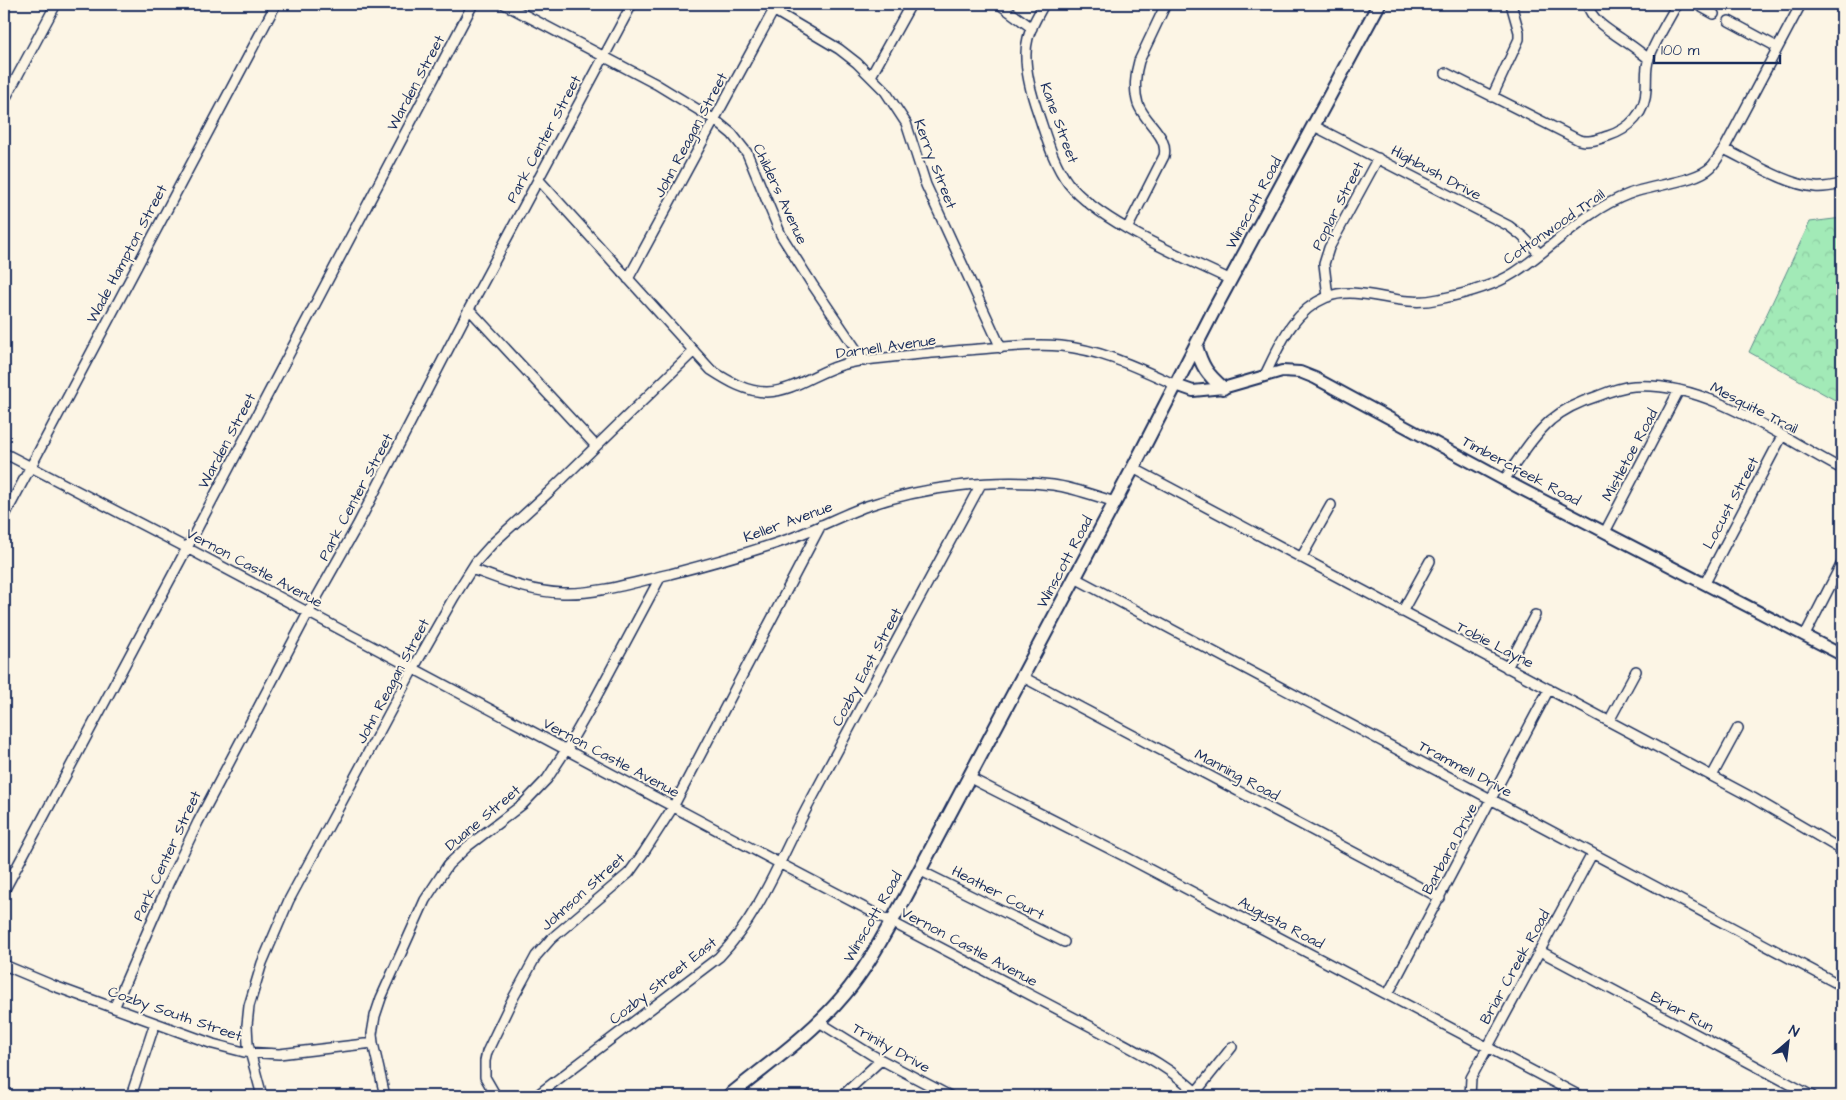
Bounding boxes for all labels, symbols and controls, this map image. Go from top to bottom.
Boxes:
street label: Warden Street [382,31,450,135]
scale bar [1654,32,1780,64]
text: 100 m [1661,40,1700,61]
street label: John Reagan Street [649,69,734,202]
street label: Park Center Street [501,72,587,206]
street label: Kane Street [1035,80,1083,166]
street label: Kerry Street [907,116,962,212]
street label: Childers Avenue [747,140,813,248]
street label: Highbush Drive [1387,140,1485,207]
street label: Winscott Road [1221,153,1287,253]
street label: Poplar Street [1307,158,1369,254]
street label: Wade Hampton Street [81,181,173,327]
street label: Cottonwood Trail [1499,184,1609,270]
street label: Darnell Avenue [835,330,937,364]
street label: Mesquite Trail [1707,377,1801,439]
street label: Warden Street [193,389,261,493]
street label: Mistletoe Road [1597,405,1663,505]
street label: Park Center Street [313,430,399,564]
street label: Timbercreek Road [1458,431,1584,511]
street label: Locust Street [1698,453,1764,553]
street label: Keller Avenue [741,496,835,548]
street label: Winscott Road [1032,512,1098,612]
street label: Vernon Castle Avenue [182,523,326,613]
street label: Cozby East Street [827,604,908,730]
street label: John Reagan Street [351,615,436,748]
street label: Tobie Layne [1452,616,1537,674]
street label: Vernon Castle Avenue [539,713,683,803]
street label: Trammell Drive [1414,735,1516,803]
street label: Manning Road [1191,744,1283,807]
street label: Duane Street [441,780,525,856]
street label: Park Center Street [128,787,206,925]
street label: Barbara Drive [1417,800,1483,898]
street label: Johnson Street [536,848,630,936]
street label: Heather Court [948,861,1048,925]
street label: Winscott Road [838,867,908,966]
street label: Augusta Road [1234,892,1328,955]
street label: Vernon Castle Avenue [897,902,1041,992]
street label: Briar Creek Road [1475,906,1555,1028]
street label: Cozby Street East [605,932,722,1031]
street label: Cozby South Street [105,981,245,1048]
street label: Briar Run [1647,987,1718,1038]
street label: Trinity Drive [848,1018,934,1079]
north arrow [1764,1018,1814,1068]
text: N [1785,1021,1802,1042]

